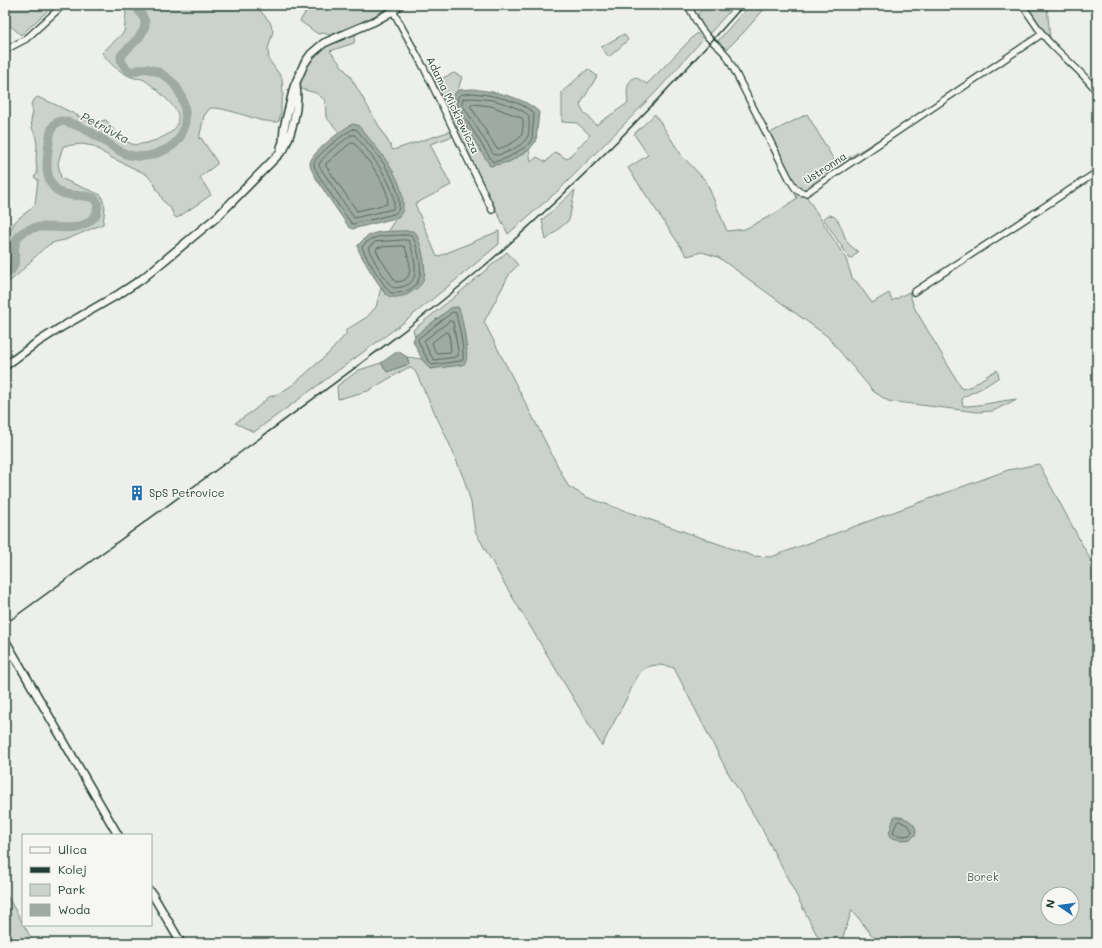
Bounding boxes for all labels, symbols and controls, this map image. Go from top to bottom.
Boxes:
street label: Adama Mickiewicza [423,54,484,156]
water label: Petrůvka [78,108,133,147]
street label: Ustronna [800,148,849,187]
building icon: SpS Petrovice [128,484,146,502]
place label: SpS Petrovice [149,485,225,500]
legend [22,834,152,926]
text: Ulica [58,841,87,857]
text: Kolej [58,861,87,877]
park label: Borek [967,869,999,884]
text: Park [58,881,85,897]
north arrow [1040,886,1080,926]
text: N [1042,898,1058,909]
text: Woda [58,901,91,917]

